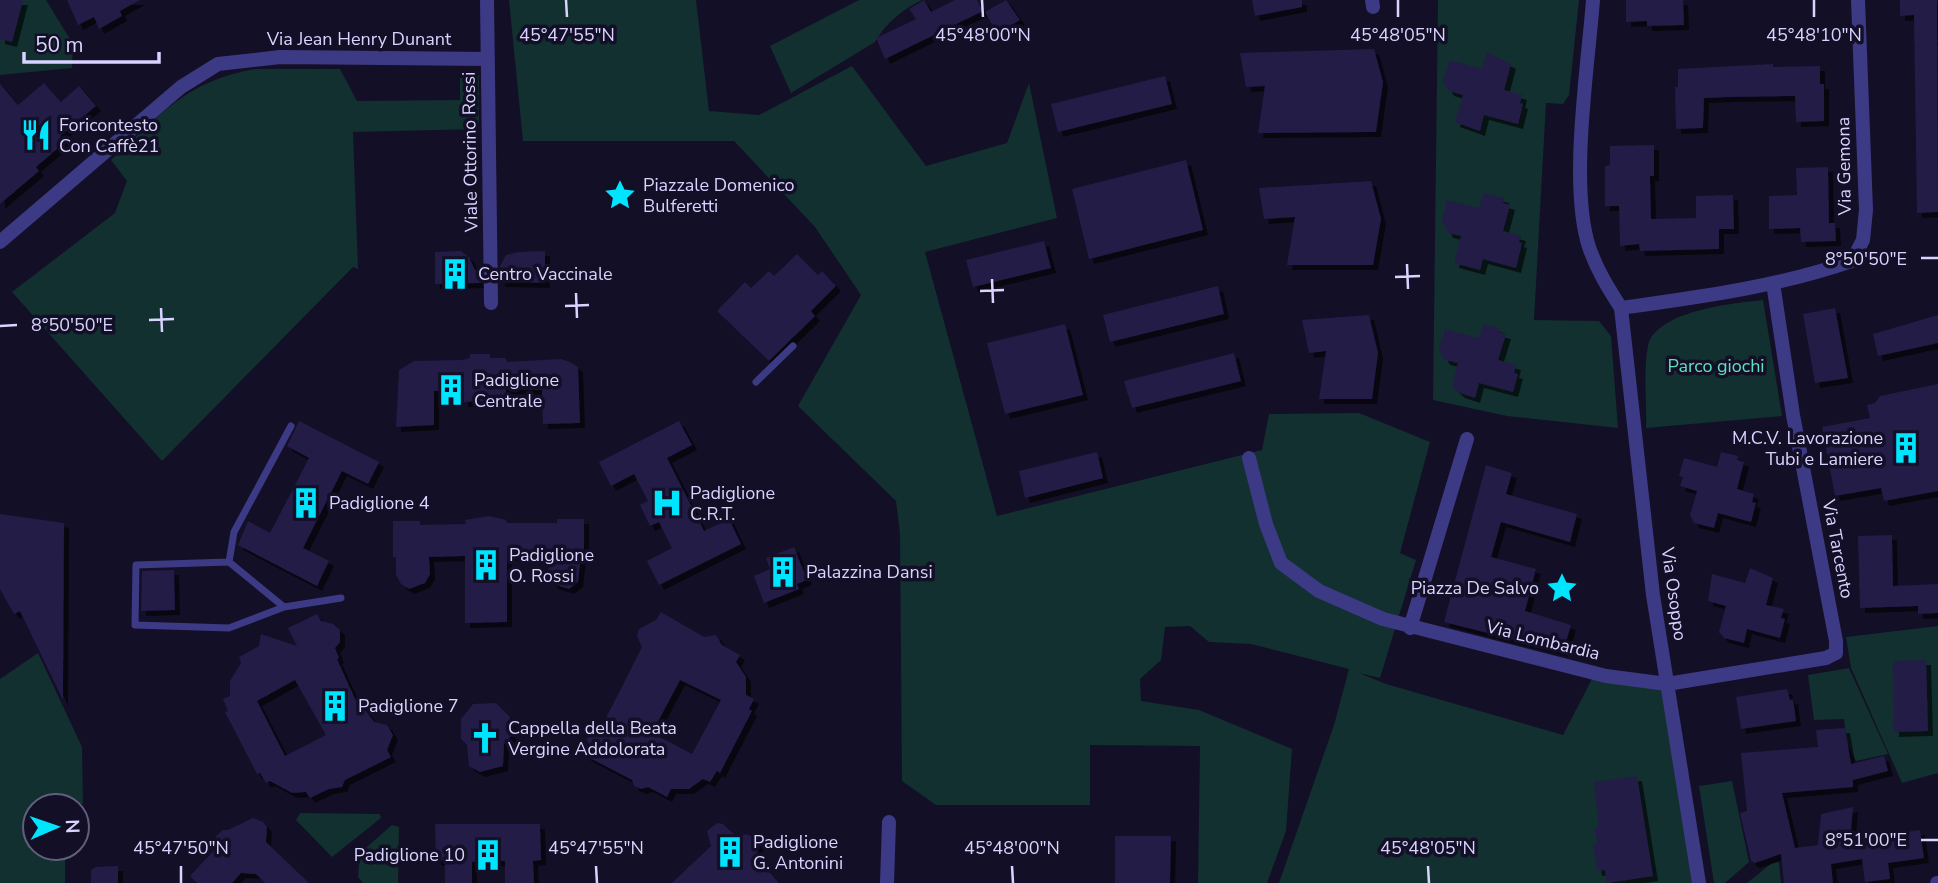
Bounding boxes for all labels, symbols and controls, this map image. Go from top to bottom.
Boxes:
scale bar [24,21,159,65]
text: 45°47'55"N [519,23,615,47]
text: 45°48'00"N [935,23,1031,47]
text: 45°48'05"N [1350,23,1446,47]
text: 45°48'10"N [1766,23,1862,47]
street label: Via Jean Henry Dunant [266,27,452,51]
text: 50 m [35,31,84,59]
street label: Viale Ottorino Rossi [457,72,483,233]
place label: Foricontesto Con Caffè21 [59,113,159,158]
street label: Via Gemona [1831,117,1857,216]
restaurant icon: Foricontesto Con Caffè21 [19,118,53,152]
place label: Piazzale Domenico Bulferetti [643,173,795,218]
place icon: Piazzale Domenico Bulferetti [603,178,637,212]
text: 8°50'50"E [1825,247,1907,271]
building icon: Centro Vaccinale [438,257,472,291]
place label: Centro Vaccinale [478,262,613,286]
text: 8°50'50"E [31,313,113,337]
park label: Parco giochi [1667,354,1765,378]
place label: Padiglione Centrale [474,368,559,413]
building icon: Padiglione Centrale [434,373,468,407]
place label: M.C.V. Lavorazione Tubi e Lamiere [1732,426,1883,471]
building icon: M.C.V. Lavorazione Tubi e Lamiere [1889,431,1923,465]
place label: Padiglione C.R.T. [690,481,775,526]
building icon: Padiglione 4 [289,486,323,520]
hospital icon: Padiglione C.R.T. [650,486,684,520]
place label: Padiglione 4 [329,491,430,515]
street label: Via Tarcento [1816,497,1859,600]
place label: Padiglione O. Rossi [509,543,594,588]
street label: Via Osoppo [1655,545,1692,642]
building icon: Padiglione O. Rossi [469,548,503,582]
building icon: Palazzina Dansi [766,555,800,589]
place label: Palazzina Dansi [806,560,933,584]
place icon: Piazza De Salvo [1545,571,1579,605]
place label: Piazza De Salvo [1411,576,1539,600]
street label: Via Lombardia [1483,614,1602,666]
building icon: Padiglione 7 [318,689,352,723]
place label: Padiglione 7 [358,694,458,718]
place label: Cappella della Beata Vergine Addolorata [507,716,677,761]
church icon: Cappella della Beata Vergine Addolorata [468,721,502,755]
north arrow [21,792,91,862]
text: N [59,819,85,834]
text: 8°51'00"E [1825,828,1907,852]
place label: Padiglione G. Antonini [753,830,843,875]
building icon: Padiglione G. Antonini [713,835,747,869]
text: 45°47'50"N [133,836,229,860]
text: 45°47'55"N [548,836,644,860]
text: 45°48'00"N [964,836,1060,860]
text: 45°48'05"N [1380,836,1476,860]
building icon: Padiglione 10 [471,838,505,872]
place label: Padiglione 10 [354,843,465,867]

